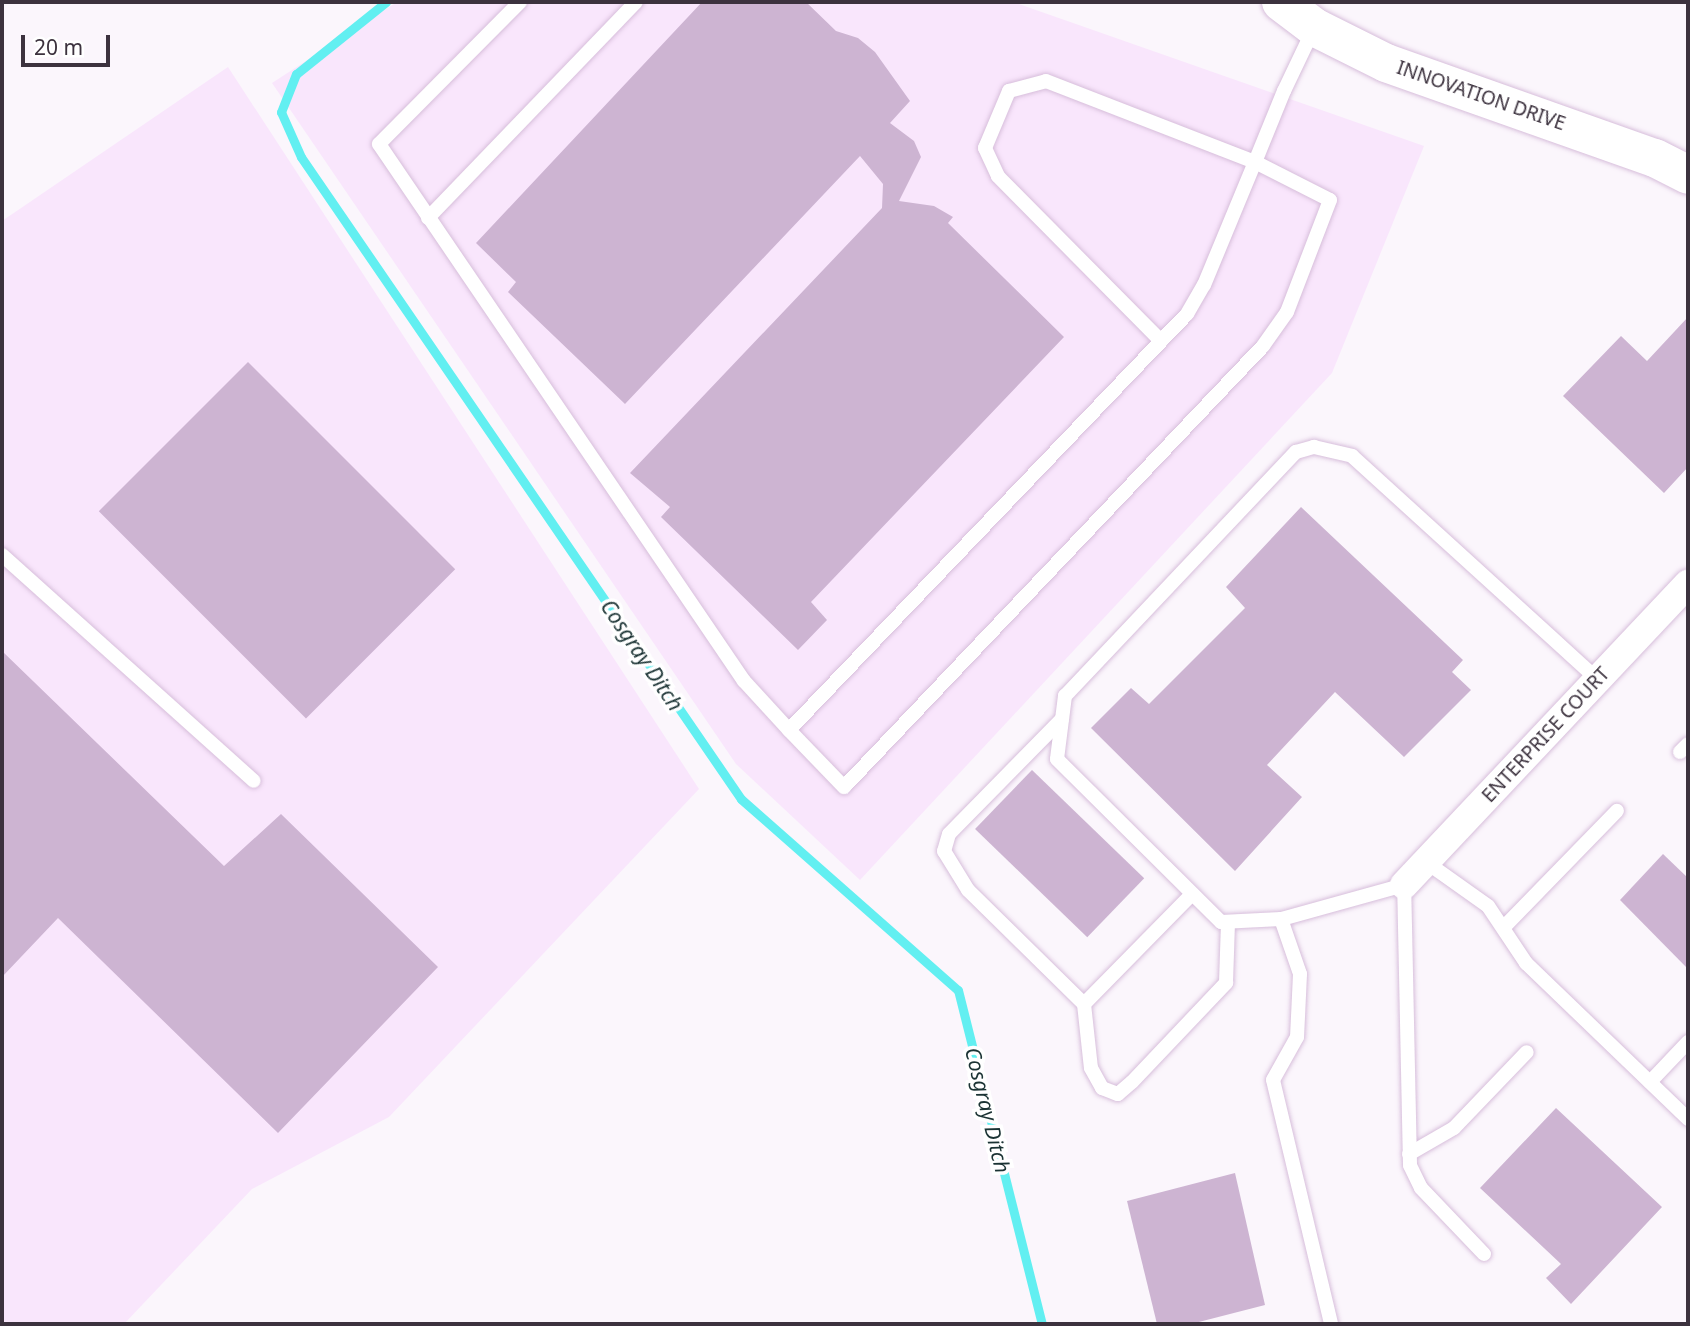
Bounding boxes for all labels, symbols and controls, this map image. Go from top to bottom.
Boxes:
scale bar [24,21,114,65]
text: 20 m [34,33,83,61]
street label: INNOVATION DRIVE [1394,56,1568,136]
water label: Cosgray Ditch [596,595,688,715]
street label: ENTERPRISE COURT [1478,663,1614,807]
water label: Cosgray Ditch [960,1045,1016,1175]

